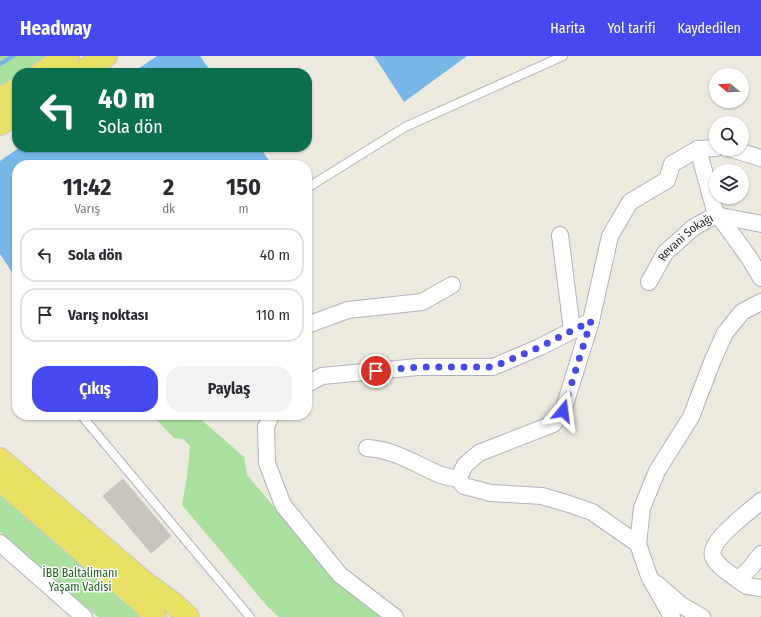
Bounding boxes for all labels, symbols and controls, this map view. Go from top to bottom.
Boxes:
text: Headway [20,17,92,40]
text: Harita [550,20,585,37]
text: Yol tarifi [607,20,655,37]
text: Kaydedilen [677,20,741,37]
north arrow [709,68,749,108]
map controls [709,68,749,204]
text: 40 m [98,82,155,115]
icon: left [32,84,84,136]
text: Sola dön [98,116,163,138]
button: search [709,116,749,156]
button: layers [709,164,749,204]
text: 11:42 [63,173,111,201]
text: 2 [163,173,174,201]
text: 150 [226,173,261,201]
text: Varış [74,201,100,216]
text: dk [162,201,175,216]
text: m [239,201,249,216]
street label: Revani Sokağı [655,211,716,263]
icon: left [34,244,56,266]
text: Sola dön [68,246,122,264]
text: 40 m [260,246,290,264]
icon: arrive [34,304,56,326]
text: Varış noktası [68,306,148,324]
text: 110 m [256,306,290,324]
pin [359,354,393,388]
icon: arrive [365,360,387,382]
button: Çıkış [32,366,158,412]
button: Paylaş [166,366,292,412]
position arrow [542,390,584,432]
park label: İBB Baltalimanı Yaşam Vadisi [43,565,117,594]

